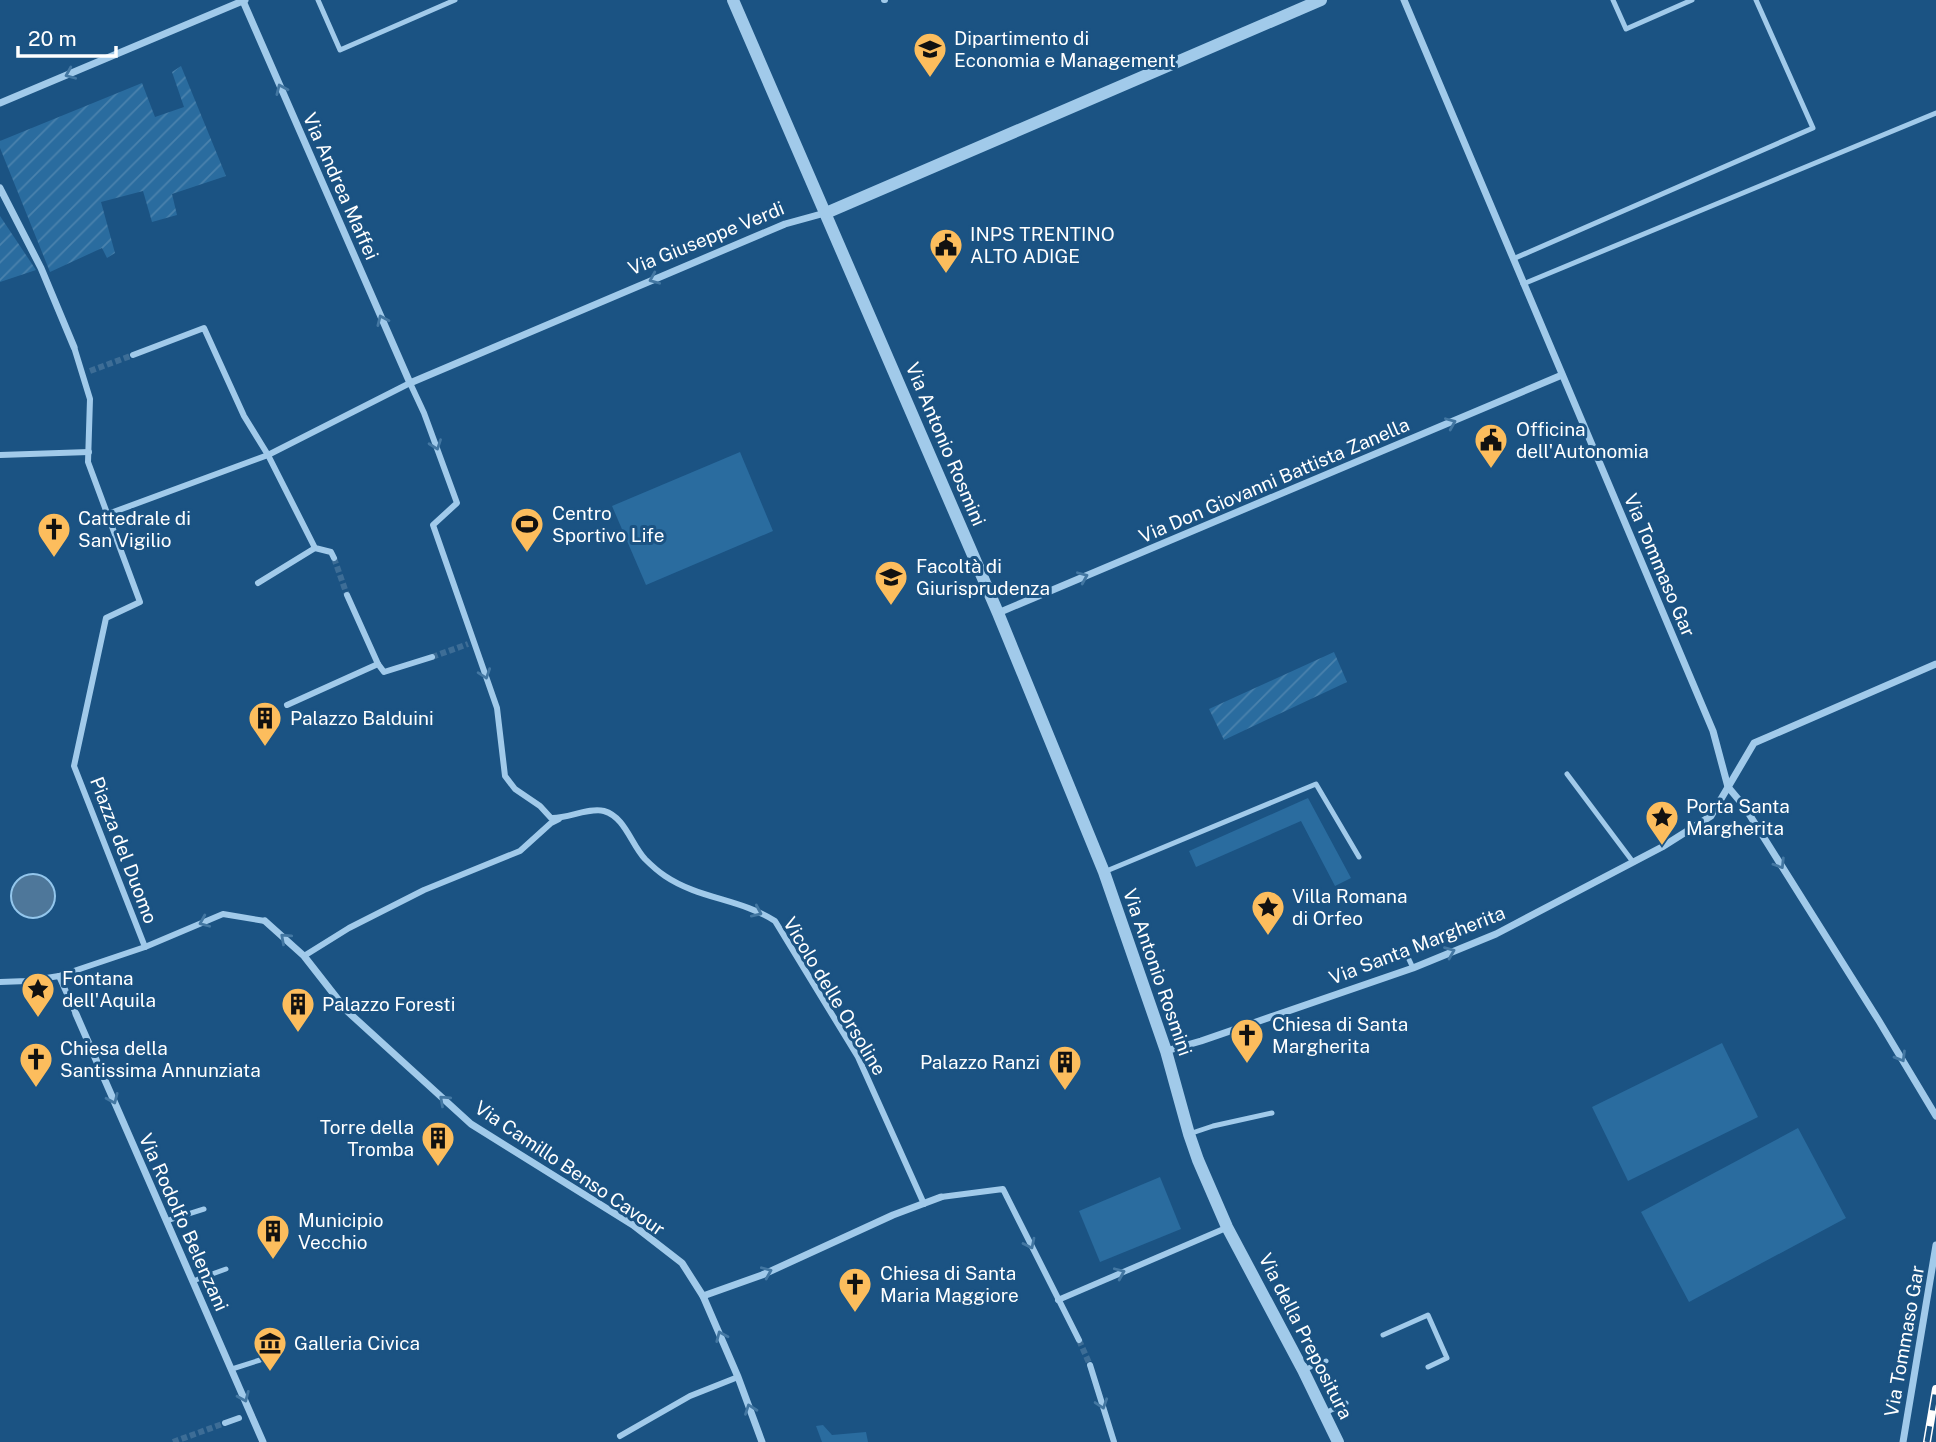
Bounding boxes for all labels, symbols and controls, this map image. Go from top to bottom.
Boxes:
scale bar [18,14,116,58]
text: 20 m [28,26,77,51]
place label: Dipartimento di Economia e Management [954,27,1176,71]
school or university icon: Dipartimento di Economia e Management [911,30,949,79]
one-way arrow [65,66,77,80]
one-way arrow [275,84,289,96]
street label: Via Andrea Maffei [299,109,383,263]
street label: Via Giuseppe Verdi [625,197,787,279]
place label: INPS TRENTINO ALTO ADIGE [970,223,1115,267]
public building icon: INPS TRENTINO ALTO ADIGE [927,226,965,275]
one-way arrow [649,271,661,285]
one-way arrow [376,315,390,327]
street label: Via Antonio Rosmini [902,359,990,529]
street label: Via Don Giovanni Battista Zanella [1135,413,1413,547]
one-way arrow [1444,417,1456,431]
place label: Officina dell'Autonomia [1516,418,1649,462]
public building icon: Officina dell'Autonomia [1472,421,1510,470]
one-way arrow [428,439,442,451]
street label: Via Tommaso Gar [1620,490,1700,640]
place label: Centro Sportivo Life [552,502,665,546]
sports icon: Centro Sportivo Life [508,505,546,554]
place label: Cattedrale di San Vigilio [78,507,191,551]
church icon: Cattedrale di San Vigilio [35,510,73,559]
place label: Facoltà di Giurisprudenza [916,555,1050,599]
school or university icon: Facoltà di Giurisprudenza [872,558,910,607]
one-way arrow [1077,572,1089,586]
one-way arrow [477,668,491,680]
building icon: Palazzo Balduini [246,699,284,748]
place label: Palazzo Balduini [290,707,434,729]
street label: Piazza del Duomo [86,774,162,926]
place label: Porta Santa Margherita [1686,795,1790,839]
place icon: Porta Santa Margherita [1643,798,1681,847]
one-way arrow [1772,856,1785,869]
place label: Villa Romana di Orfeo [1292,885,1408,929]
street label: Via Antonio Rosmini [1119,886,1197,1058]
place icon: Villa Romana di Orfeo [1249,888,1287,937]
street label: Via Santa Margherita [1326,901,1508,989]
one-way arrow [750,904,762,918]
street label: Vicolo delle Orsoline [779,913,891,1079]
one-way arrow [199,914,211,928]
one-way arrow [280,934,293,946]
one-way arrow [1444,947,1456,961]
place label: Fontana dell'Aquila [62,967,156,1011]
place icon: Fontana dell'Aquila [19,970,57,1019]
building icon: Palazzo Foresti [279,985,317,1034]
place label: Palazzo Foresti [322,993,455,1015]
place label: Chiesa di Santa Margherita [1272,1013,1408,1057]
church icon: Chiesa di Santa Margherita [1228,1016,1266,1065]
place label: Chiesa della Santissima Annunziata [60,1037,261,1081]
church icon: Chiesa della Santissima Annunziata [17,1040,55,1089]
building icon: Palazzo Ranzi [1046,1043,1084,1092]
one-way arrow [1893,1049,1906,1062]
place label: Palazzo Ranzi [920,1051,1040,1073]
one-way arrow [105,1092,119,1104]
one-way arrow [440,1095,453,1108]
street label: Via Camillo Benso Cavour [471,1096,669,1240]
place label: Torre della Tromba [320,1116,414,1160]
building icon: Torre della Tromba [419,1119,457,1168]
street label: Via Rodolfo Belenzani [135,1130,233,1314]
place label: Municipio Vecchio [298,1209,383,1253]
building icon: Municipio Vecchio [254,1212,292,1261]
one-way arrow [1022,1237,1036,1249]
street label: Via della Prepositura [1255,1249,1357,1423]
place label: Chiesa di Santa Maria Maggiore [880,1262,1019,1306]
street label: Via Tommaso Gar [1880,1264,1928,1418]
church icon: Chiesa di Santa Maria Maggiore [836,1265,874,1314]
one-way arrow [760,1266,772,1280]
one-way arrow [1114,1268,1126,1282]
museum icon: Galleria Civica [251,1324,289,1373]
one-way arrow [715,1331,729,1343]
place label: Galleria Civica [294,1332,420,1354]
one-way arrow [236,1390,250,1402]
one-way arrow [1094,1397,1109,1409]
one-way arrow [744,1404,758,1416]

